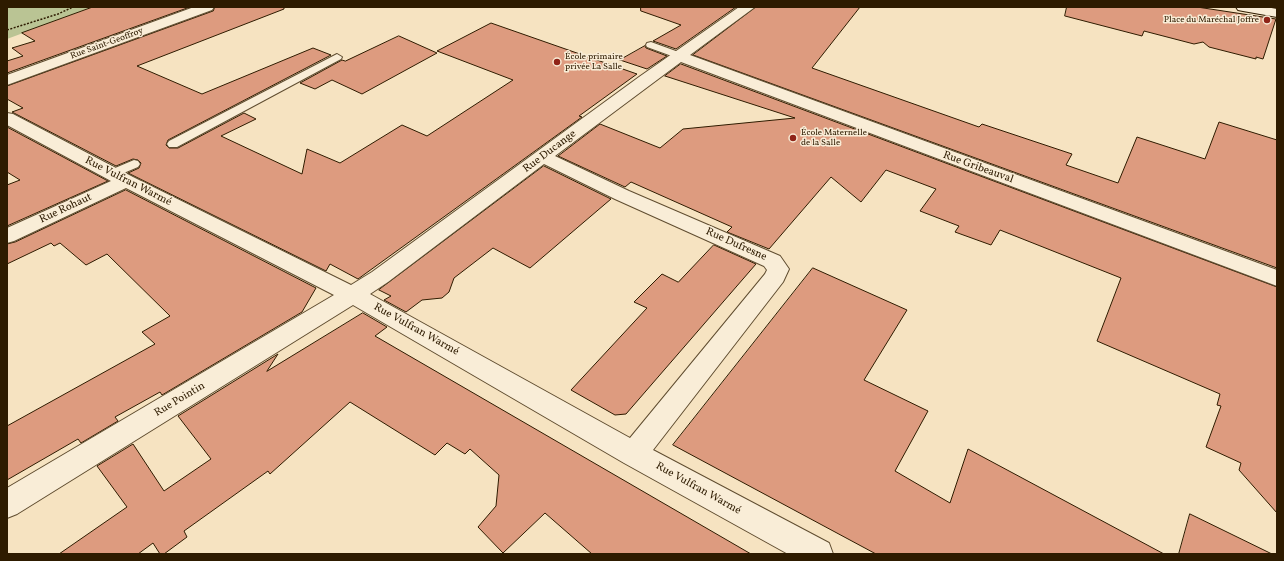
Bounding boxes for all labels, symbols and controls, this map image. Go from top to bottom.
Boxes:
place label: Place du Maréchal Joffre [1164,15,1259,25]
marker: Place du Maréchal Joffre [1262,15,1272,25]
street label: Rue Saint-Geoffroy [69,26,145,62]
place label: École primaire privée La Salle [565,52,623,73]
marker: École primaire privée La Salle [552,57,562,67]
street label: Rue Ducange [521,128,579,176]
place label: École Maternelle de la Salle [801,128,867,149]
marker: École Maternelle de la Salle [788,133,798,143]
street label: Rue Gribeauval [941,149,1015,187]
street label: Rue Vulfran Warmé [82,154,174,210]
street label: Rue Rohaut [38,191,94,227]
street label: Rue Dufresne [703,226,769,264]
street label: Rue Vulfran Warmé [371,301,461,359]
street label: Rue Pointin [152,380,208,420]
street label: Rue Vulfran Warmé [653,460,743,518]

